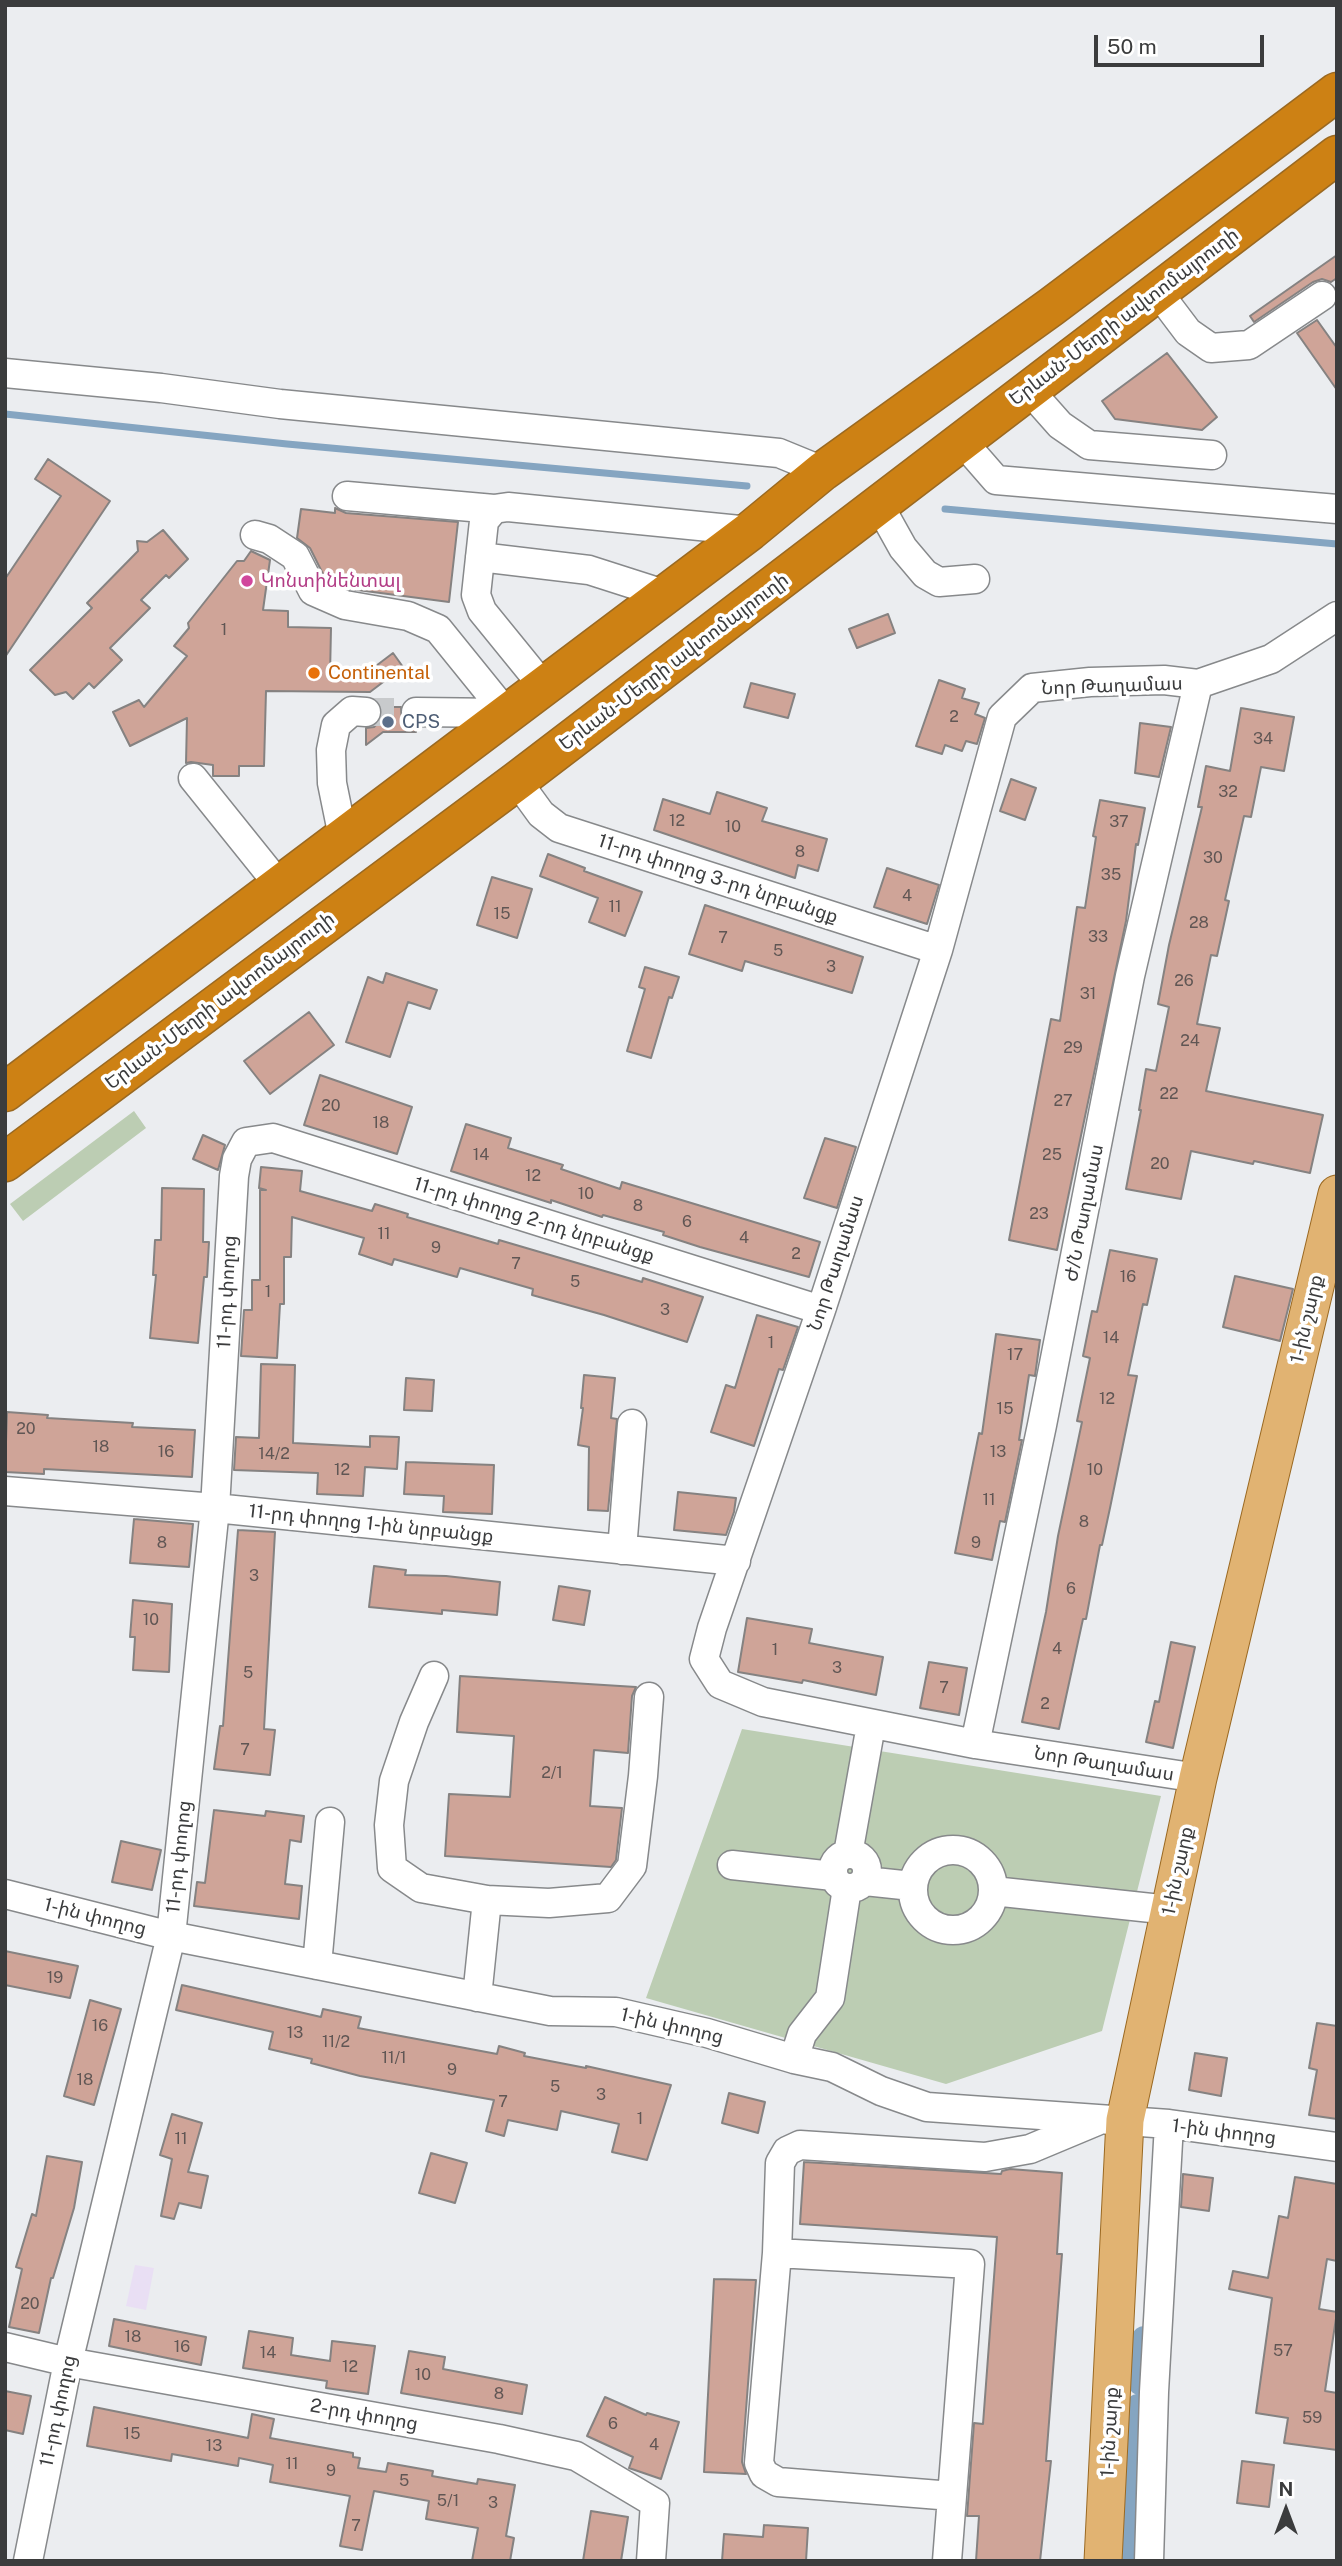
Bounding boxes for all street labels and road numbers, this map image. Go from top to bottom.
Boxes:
street label: Երևան-Մեղրի ավտոմայրուղի [1005,223,1243,411]
street label: Երևան-Մեղրի ավտոմայրուղի [555,568,793,756]
street label: Նոր Թաղամաս [1041,672,1183,700]
street label: 11-րդ փողոց 3-րդ նրբանցք [595,829,841,929]
street label: Երևան-Մեղրի ավտոմայրուղի [101,907,339,1095]
street label: Ժ/Ն Թաղամաս [1059,1142,1109,1284]
street label: 11-րդ փողոց 2-րդ նրբանցք [411,1173,657,1267]
street label: Նոր Թաղամաս [803,1192,869,1334]
street label: 11-րդ փողոց [213,1235,241,1349]
street label: 1-ին շարք [1286,1272,1328,1366]
street label: 11-րդ փողոց 1-ին նրբանցք [248,1500,494,1548]
street label: Նոր Թաղամաս [1032,1742,1176,1786]
street label: 11-րդ փողոց [162,1799,196,1915]
street label: 1-ին շարք [1157,1824,1199,1918]
street label: 1-ին փողոց [41,1893,149,1941]
street label: 1-ին փողոց [618,2003,726,2049]
street label: 1-ին փողոց [1171,2114,1277,2150]
street label: 11-րդ փողոց [35,2353,81,2469]
street label: 1-ին շարք [1096,2386,1124,2478]
street label: 2-րդ փողոց [308,2394,420,2436]

